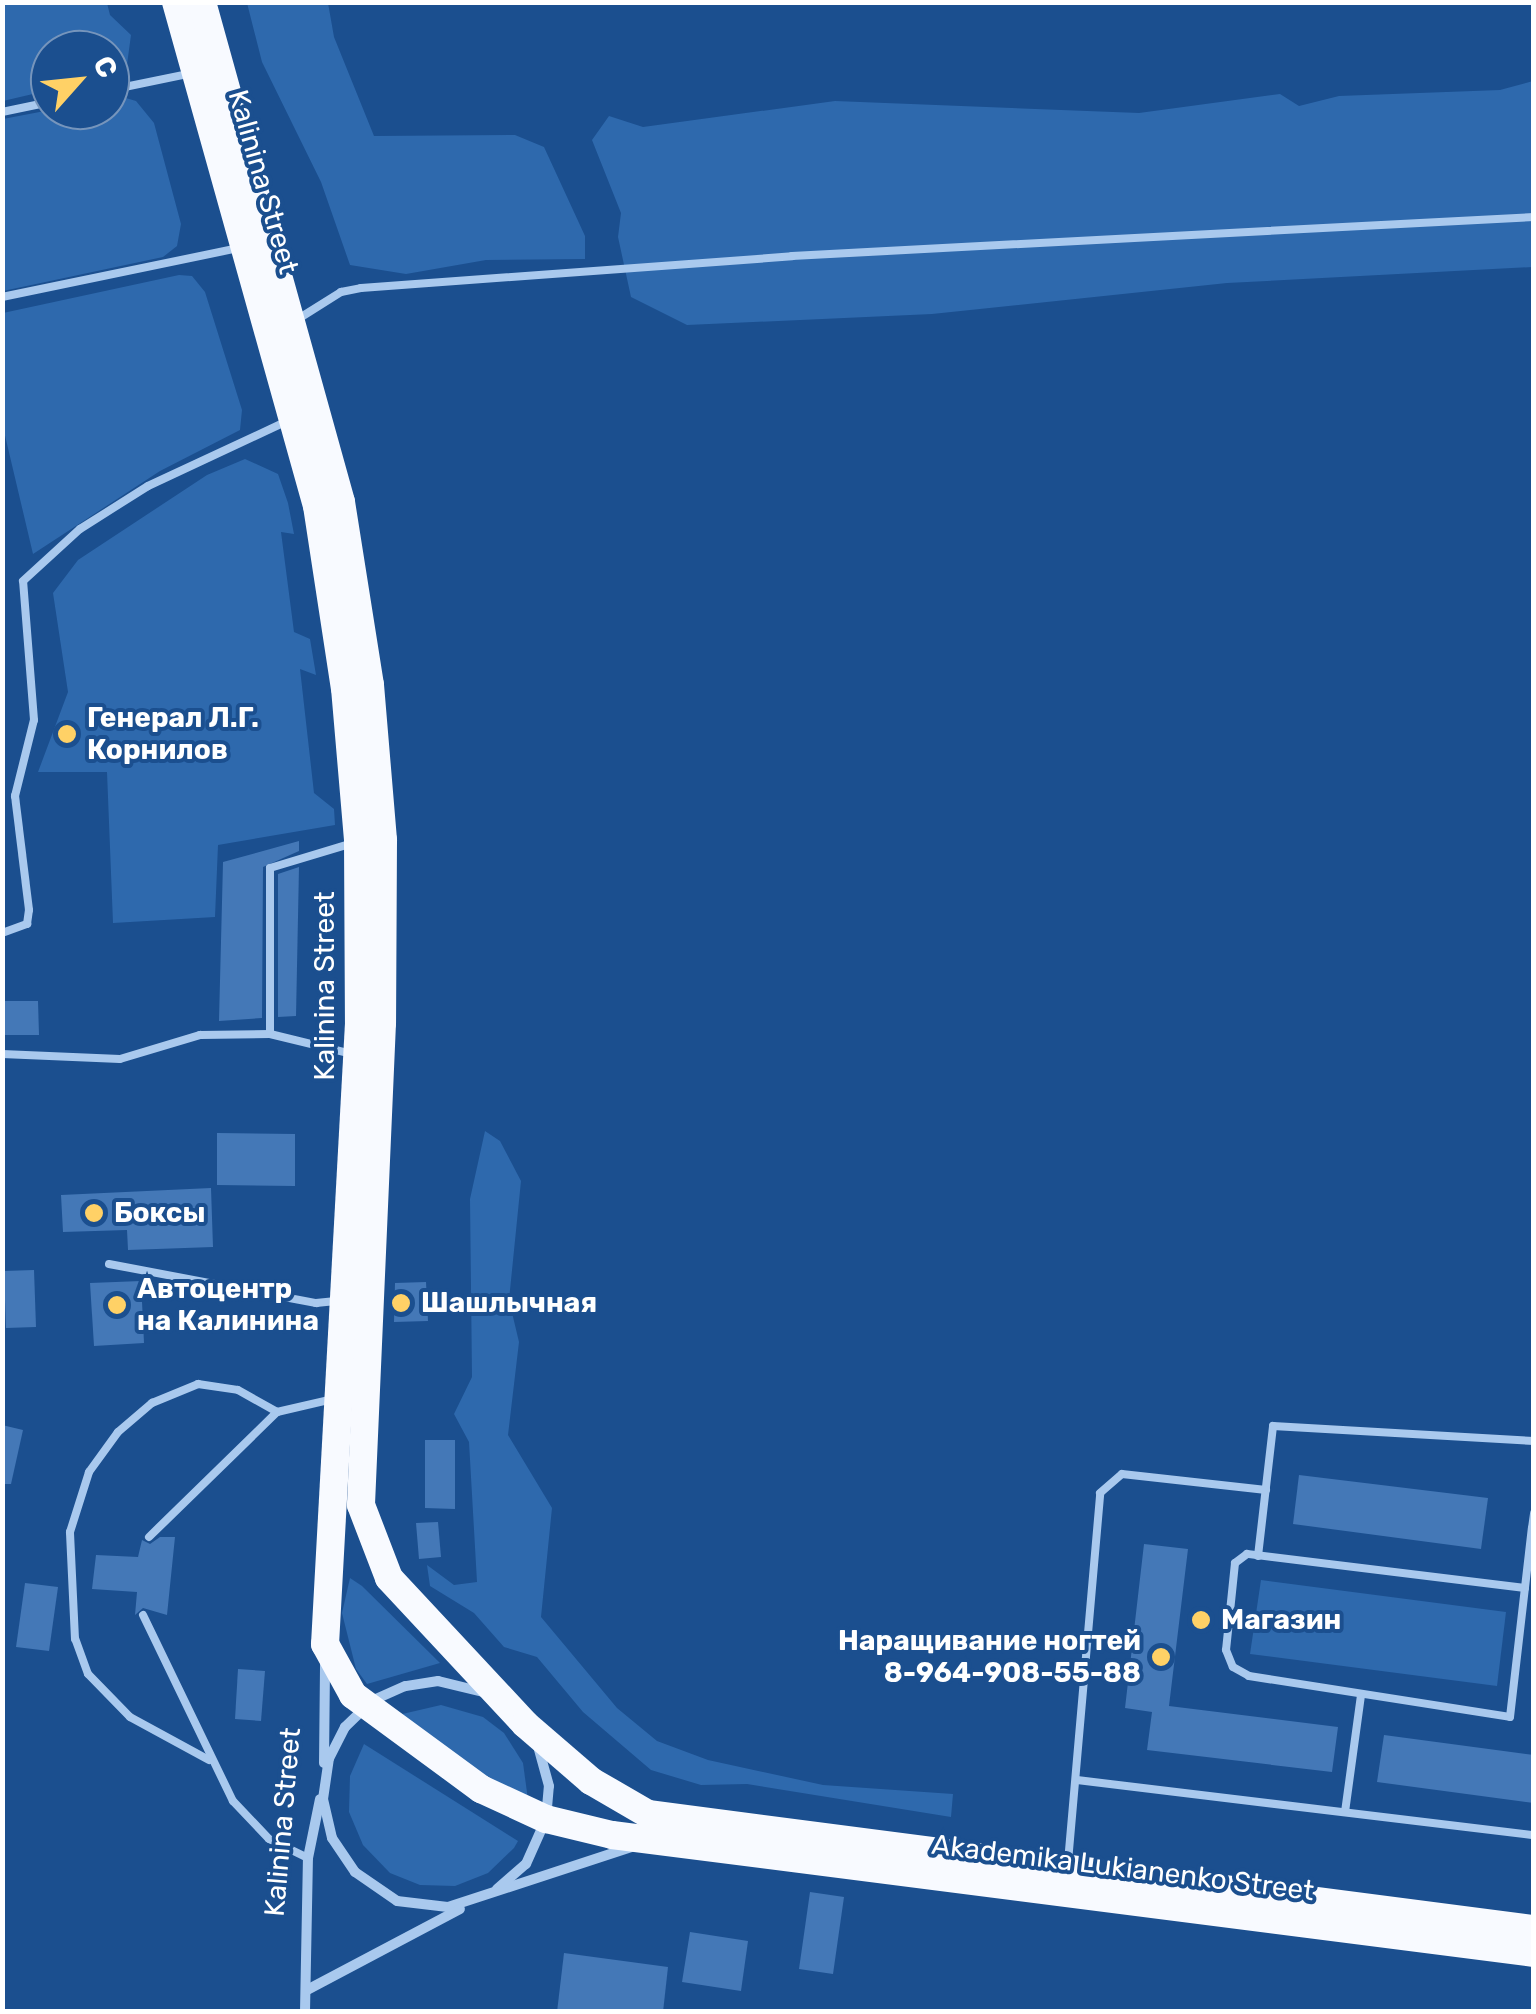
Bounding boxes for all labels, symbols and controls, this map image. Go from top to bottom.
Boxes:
north arrow [30,30,130,130]
text: С [86,51,125,83]
street label: Kalinina Street [221,86,305,278]
place label: Генерал Л.Г. Корнилов [87,701,259,767]
marker: Генерал Л.Г. Корнилов [56,723,78,745]
street label: Kalinina Street [308,891,342,1081]
place label: Боксы [114,1196,205,1230]
marker: Боксы [83,1202,105,1224]
place label: Автоцентр на Калинина [137,1272,319,1338]
place label: Шашлычная [421,1286,597,1320]
marker: Шашлычная [390,1292,412,1314]
marker: Автоцентр на Калинина [106,1294,128,1316]
place label: Магазин [1221,1603,1341,1637]
marker: Магазин [1190,1609,1212,1631]
place label: Наращивание ногтей 8-964-908-55-88 [838,1624,1141,1690]
marker: Наращивание ногтей 8-964-908-55-88 [1150,1646,1172,1668]
street label: Kalinina Street [258,1726,308,1918]
street label: Akademika Lukianenko Street [930,1828,1316,1908]

